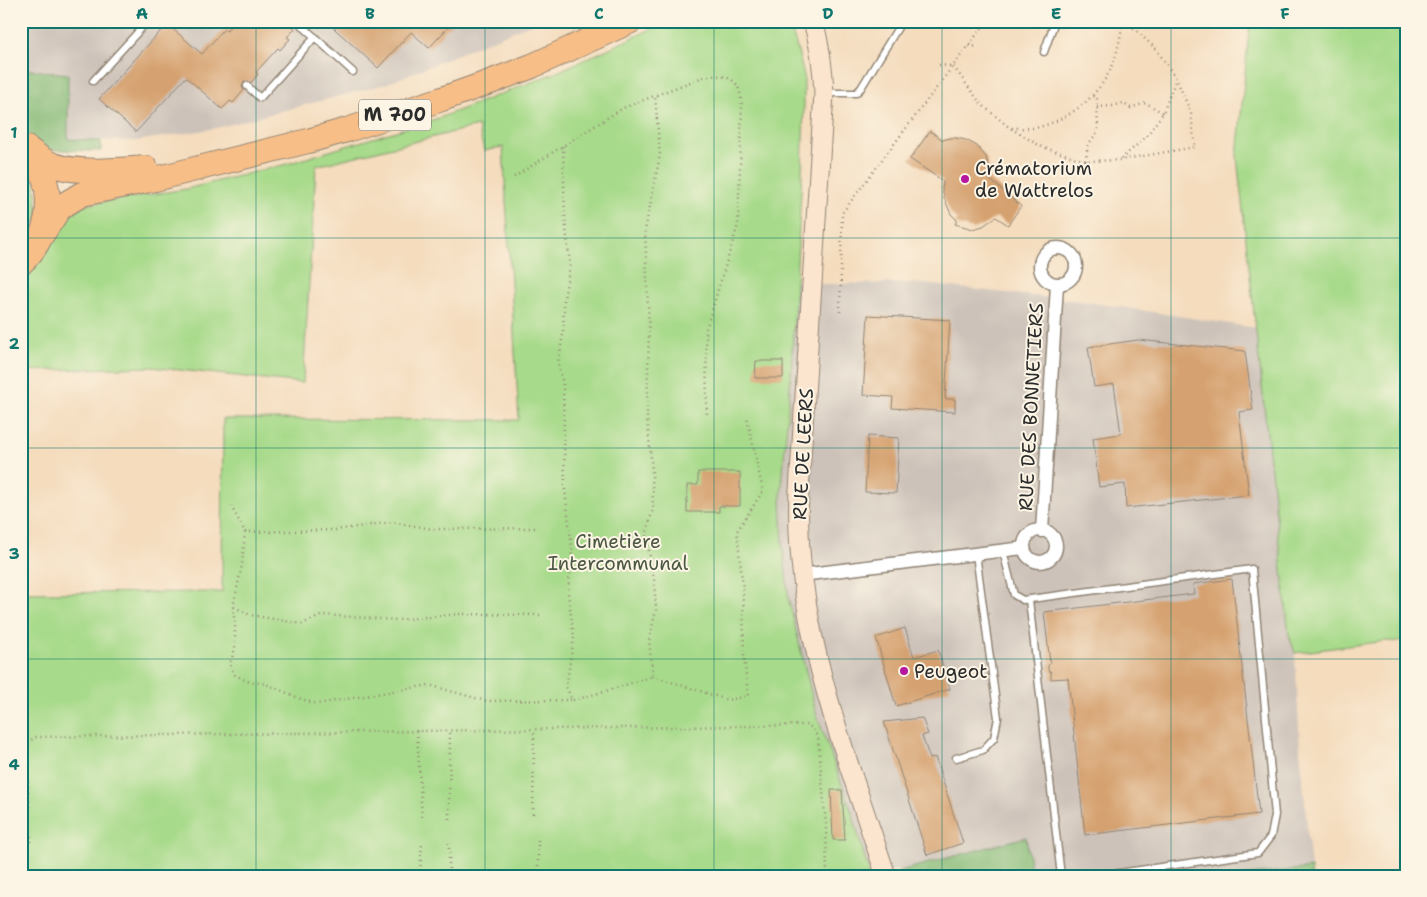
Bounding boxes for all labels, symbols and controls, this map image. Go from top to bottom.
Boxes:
text: A [136,3,148,24]
text: B [365,3,375,24]
text: C [594,3,604,24]
text: D [822,3,834,24]
text: E [1051,3,1061,24]
text: F [1280,3,1290,24]
road number: M 700 [359,100,431,130]
text: 1 [10,122,18,143]
place label: Crématorium de Wattrelos [975,156,1094,203]
marker: Crématorium de Wattrelos [959,173,971,185]
street label: RUE DES BONNETIERS [1013,302,1049,512]
text: 2 [8,333,20,354]
street label: RUE DE LEERS [787,387,819,521]
park label: Cimetière Intercommunal [548,529,689,576]
text: 3 [8,543,20,564]
place label: Peugeot [914,659,988,684]
marker: Peugeot [898,665,910,677]
text: 4 [8,754,20,775]

